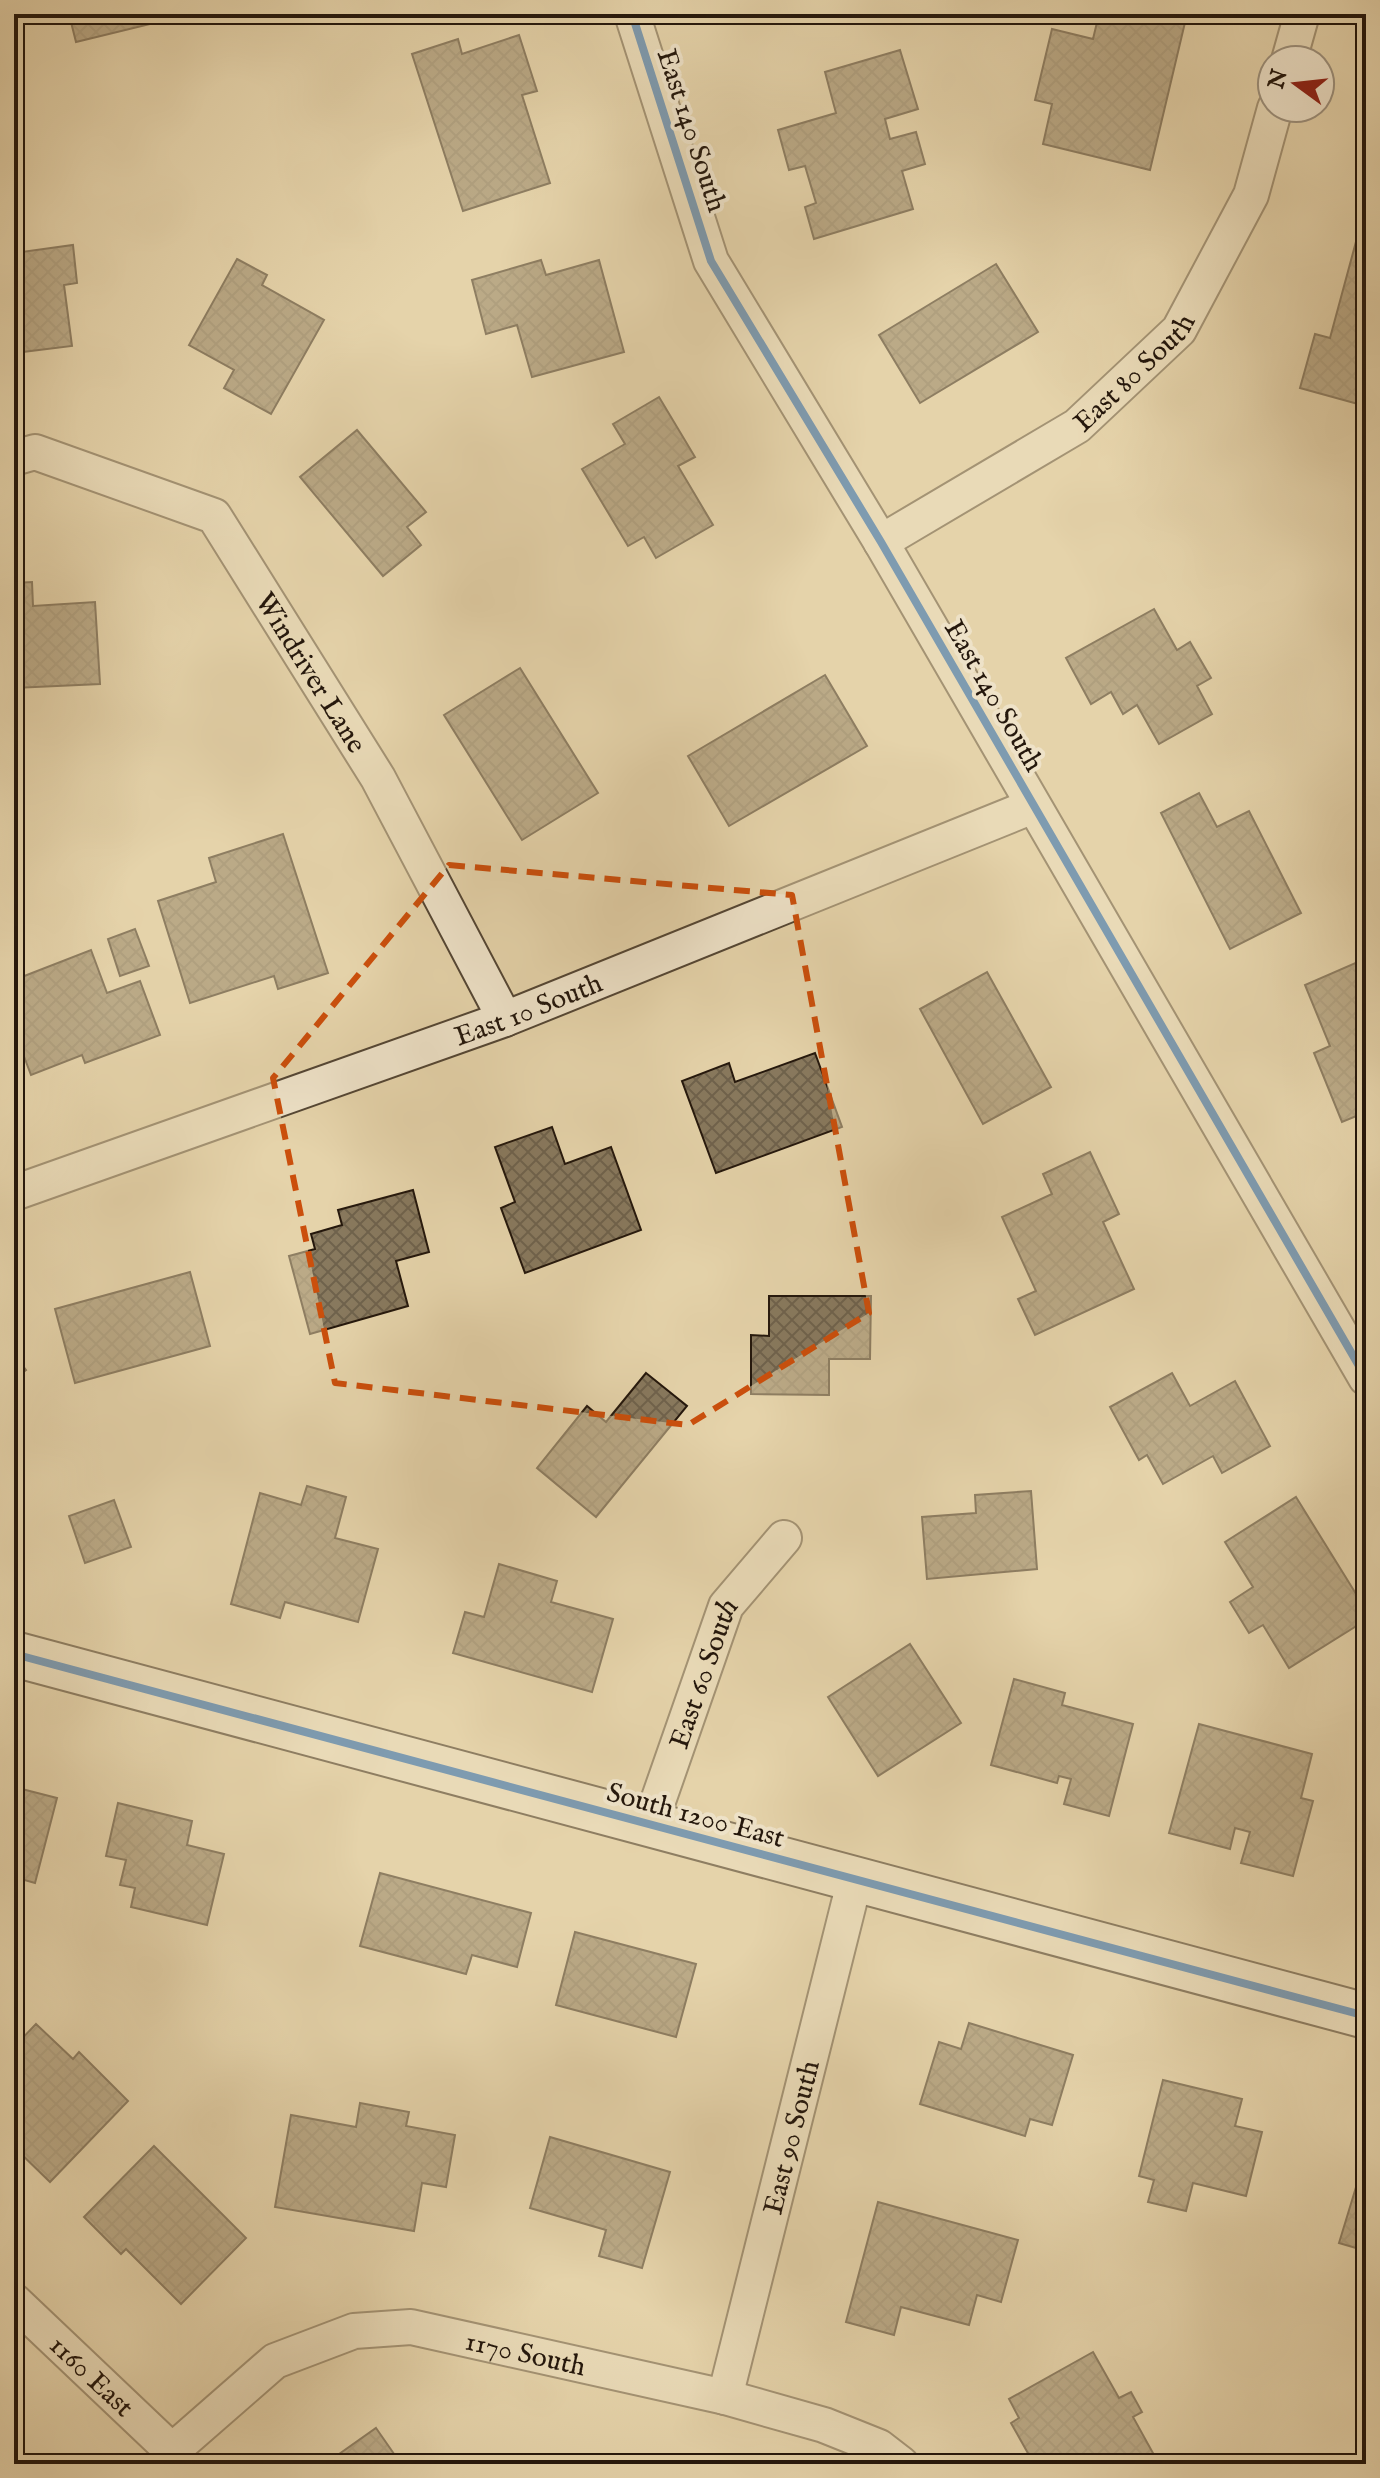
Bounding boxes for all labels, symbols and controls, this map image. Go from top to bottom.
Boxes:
north arrow [1256,44,1336,124]
street label: East 140 South [648,45,733,217]
text: N [1262,67,1295,93]
street label: East 80 South [1067,308,1204,441]
street label: Windriver Lane [246,586,373,760]
street label: East 140 South [935,614,1050,778]
street label: East 10 South [450,967,608,1055]
street label: East 60 South [663,1590,746,1754]
street label: South 1200 East [603,1776,788,1857]
street label: East 90 South [757,2057,829,2218]
street label: 1170 South [462,2325,589,2385]
street label: 1160 East [41,2329,140,2426]

